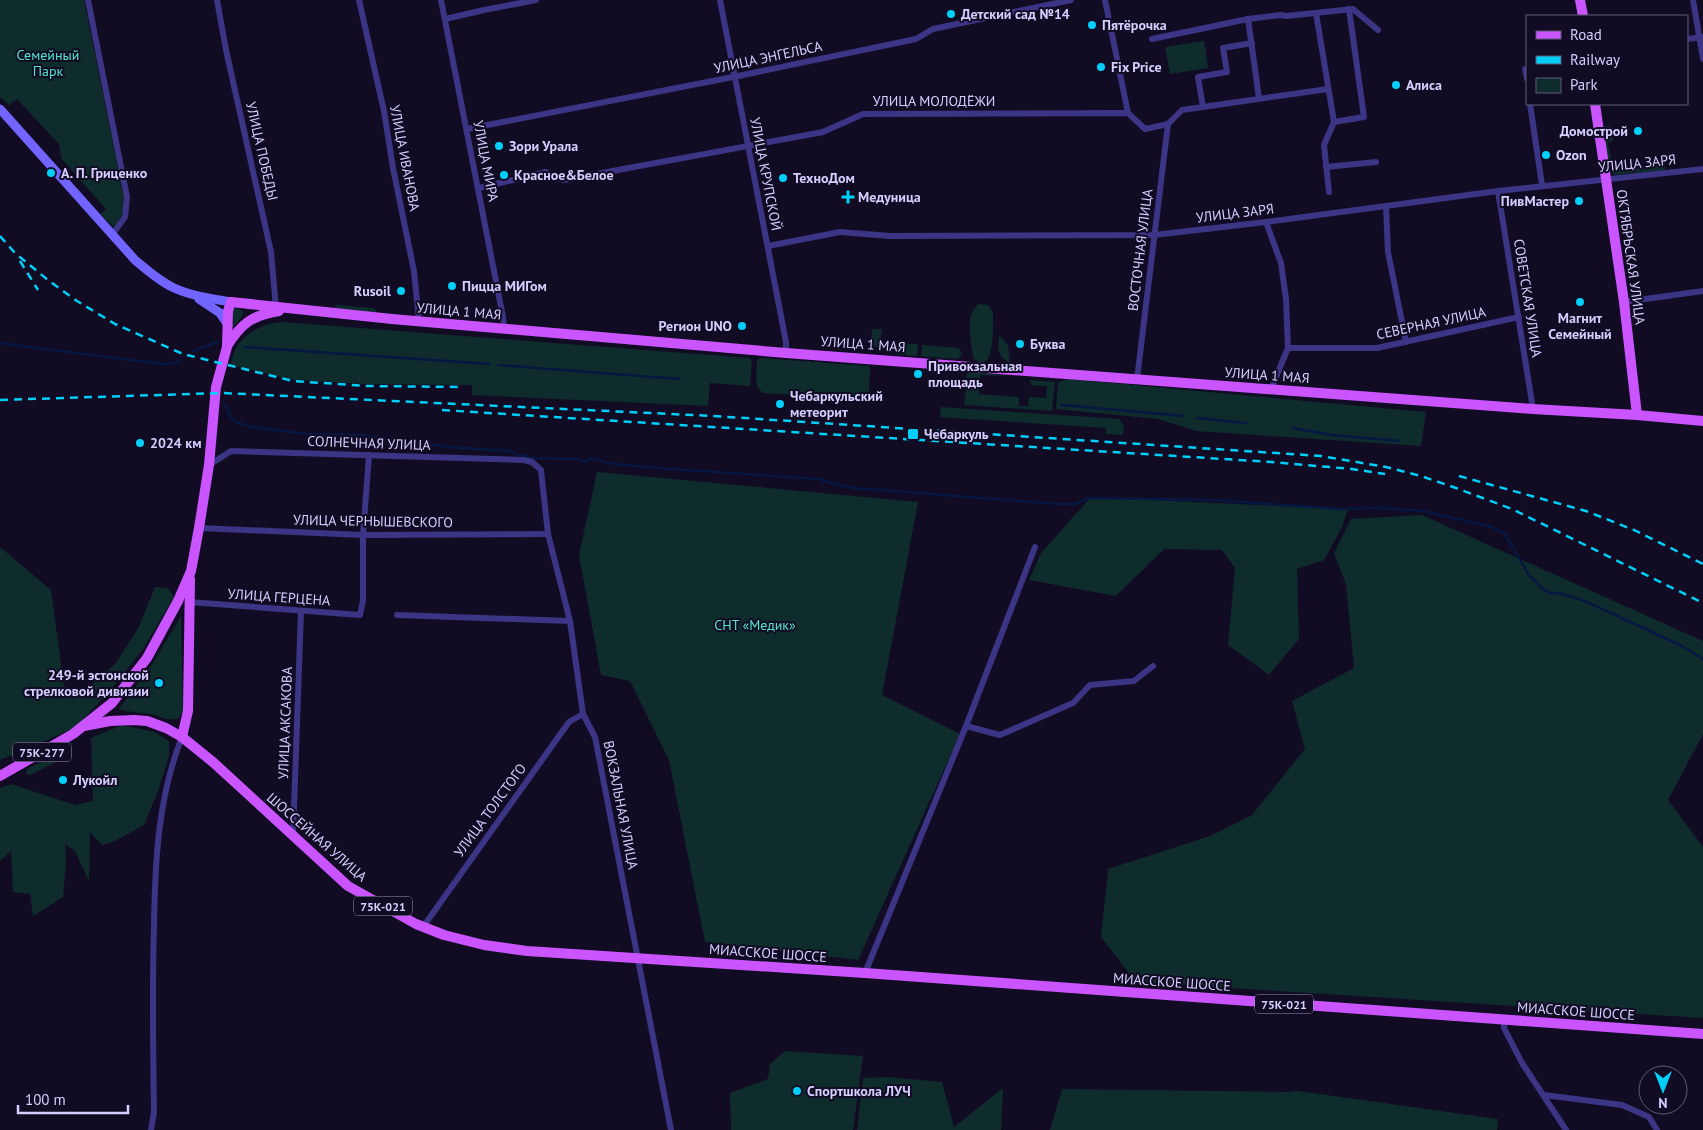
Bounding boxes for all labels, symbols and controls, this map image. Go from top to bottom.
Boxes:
place label: Детский сад №14 [961,5,1070,23]
marker: Детский сад №14 [945,8,957,20]
legend [1526,15,1688,105]
place label: Пятёрочка [1102,16,1167,34]
marker: Пятёрочка [1086,19,1098,31]
text: Road [1570,25,1602,44]
street label: УЛИЦА ЭНГЕЛЬСА [712,37,824,77]
park label: Семейный Парк [17,46,79,80]
text: Railway [1570,50,1620,69]
place label: Fix Price [1111,58,1162,76]
marker: Fix Price [1095,61,1107,73]
text: Park [1570,75,1598,94]
place label: Алиса [1406,76,1442,94]
marker: Алиса [1390,79,1402,91]
street label: УЛИЦА МОЛОДЁЖИ [873,92,995,110]
street label: УЛИЦА ПОБЕДЫ [242,100,282,202]
street label: УЛИЦА ИВАНОВА [386,103,424,213]
street label: УЛИЦА КРУПСКОЙ [746,116,786,232]
street label: УЛИЦА МИРА [469,119,503,204]
place label: Домострой [1560,122,1628,140]
marker: Домострой [1632,125,1644,137]
place label: Зори Урала [509,137,578,155]
marker: Зори Урала [493,140,505,152]
place label: Ozon [1556,146,1587,164]
marker: Ozon [1540,149,1552,161]
street label: УЛИЦА ЗАРЯ [1597,150,1677,176]
place label: А. П. Гриценко [61,164,148,182]
place label: Красное&Белое [514,166,614,184]
marker: А. П. Гриценко [45,167,57,179]
marker: Красное&Белое [498,169,510,181]
place label: ТехноДом [793,169,855,187]
marker: ТехноДом [777,172,789,184]
street label: ВОСТОЧНАЯ УЛИЦА [1124,187,1157,312]
place label: Медуница [858,188,921,206]
street label: ОКТЯБРЬСКАЯ УЛИЦА [1613,188,1650,326]
marker: Медуница [842,191,854,203]
place label: ПивМастер [1501,192,1569,210]
marker: ПивМастер [1573,195,1585,207]
street label: УЛИЦА ЗАРЯ [1195,199,1275,227]
street label: СОВЕТСКАЯ УЛИЦА [1510,238,1546,359]
place label: Пицца МИГом [462,277,547,295]
marker: Пицца МИГом [446,280,458,292]
place label: Rusoil [354,282,392,300]
marker: Rusoil [395,285,407,297]
marker: Магнит Семейный [1574,296,1586,308]
street label: УЛИЦА 1 МАЯ [416,298,502,324]
street label: СЕВЕРНАЯ УЛИЦА [1375,302,1488,343]
place label: Магнит Семейный [1548,309,1612,343]
place label: Регион UNO [659,317,732,335]
marker: Регион UNO [736,320,748,332]
street label: УЛИЦА 1 МАЯ [820,332,906,356]
place label: Буква [1030,335,1066,353]
marker: Буква [1014,338,1026,350]
place label: Привокзальная площадь [928,357,1022,391]
street label: УЛИЦА 1 МАЯ [1224,363,1310,387]
marker: Привокзальная площадь [912,368,924,380]
place label: Чебаркульский метеорит [790,387,883,421]
marker: Чебаркульский метеорит [774,398,786,410]
place label: Чебаркуль [924,425,989,443]
marker: Чебаркуль [906,427,920,441]
street label: СОЛНЕЧНАЯ УЛИЦА [307,432,432,454]
place label: 2024 км [150,434,201,452]
marker: 2024 км [134,437,146,449]
street label: УЛИЦА ЧЕРНЫШЕВСКОГО [293,511,453,531]
street label: УЛИЦА ГЕРЦЕНА [227,584,332,610]
park label: СНТ «Медик» [714,616,796,634]
place label: 249-й эстонской стрелковой дивизии [24,666,149,700]
street label: УЛИЦА АКСАКОВА [274,666,296,780]
marker: 249-й эстонской стрелковой дивизии [153,677,165,689]
street label: ВОКЗАЛЬНАЯ УЛИЦА [600,739,642,872]
road number: 75К-277 [13,742,71,762]
street label: УЛИЦА ТОЛСТОГО [450,760,530,860]
place label: Лукойл [72,771,117,789]
marker: Лукойл [57,774,69,786]
street label: ШОССЕЙНАЯ УЛИЦА [263,789,371,886]
road number: 75К-021 [354,896,412,916]
street label: МИАССКОЕ ШОССЕ [708,940,828,966]
street label: МИАССКОЕ ШОССЕ [1112,969,1232,995]
road number: 75К-021 [1255,994,1313,1014]
street label: МИАССКОЕ ШОССЕ [1516,998,1636,1024]
north arrow [1638,1065,1688,1115]
scale bar [18,1082,128,1114]
place label: Спортшкола ЛУЧ [807,1082,911,1100]
marker: Спортшкола ЛУЧ [791,1085,803,1097]
text: 100 m [25,1090,66,1109]
text: N [1658,1094,1668,1112]

